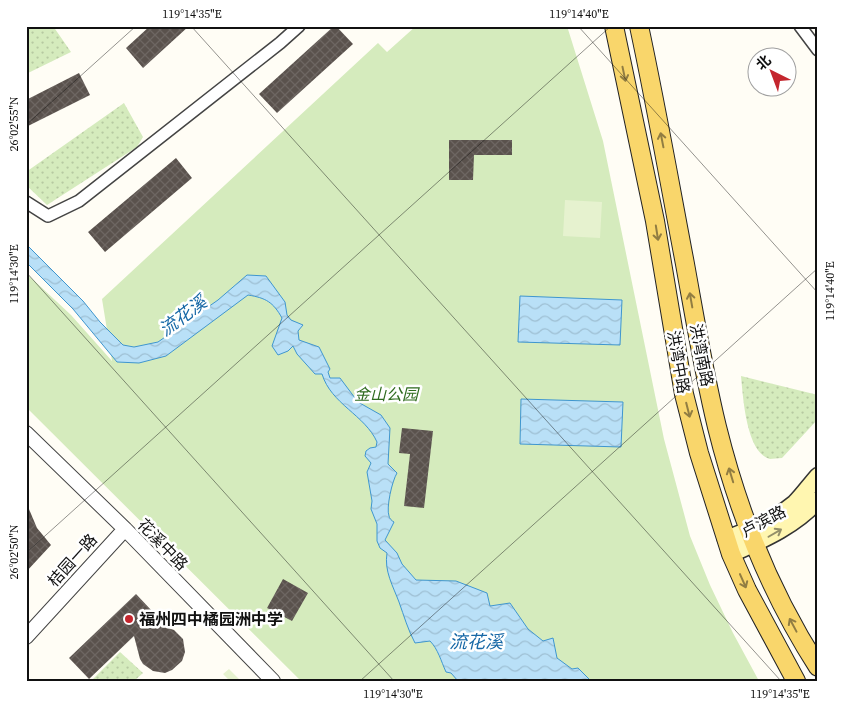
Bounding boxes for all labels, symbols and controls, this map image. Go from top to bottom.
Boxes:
text: 119°14'35"E [162,6,222,22]
text: 119°14'40"E [549,6,609,22]
north arrow [746,48,796,98]
text: 北 [751,50,775,74]
one-way arrow [620,65,629,81]
text: 26°02'55"N [6,96,22,152]
one-way arrow [656,132,666,148]
one-way arrow [653,225,663,241]
text: 119°14'30"E [6,244,22,304]
text: 119°14'40"E [822,261,838,321]
water label: 流花溪 [154,288,213,342]
one-way arrow [686,292,696,308]
street label: 洪湾南路 [685,321,719,389]
street label: 洪湾中路 [663,329,695,395]
park label: 金山公园 [354,383,420,405]
one-way arrow [684,402,693,418]
one-way arrow [726,468,736,484]
street label: 卢滨路 [737,500,789,542]
street label: 花溪中路 [133,513,193,575]
text: 26°02'50"N [6,524,22,580]
one-way arrow [768,528,783,538]
street label: 桔园一路 [42,529,102,591]
one-way arrow [739,573,749,588]
place label: 福州四中橘园洲中学 [139,608,283,630]
marker: 福州四中橘园洲中学 [123,613,135,625]
one-way arrow [788,618,797,633]
water label: 流花溪 [449,629,505,654]
text: 119°14'30"E [363,686,423,702]
text: 119°14'35"E [750,686,810,702]

